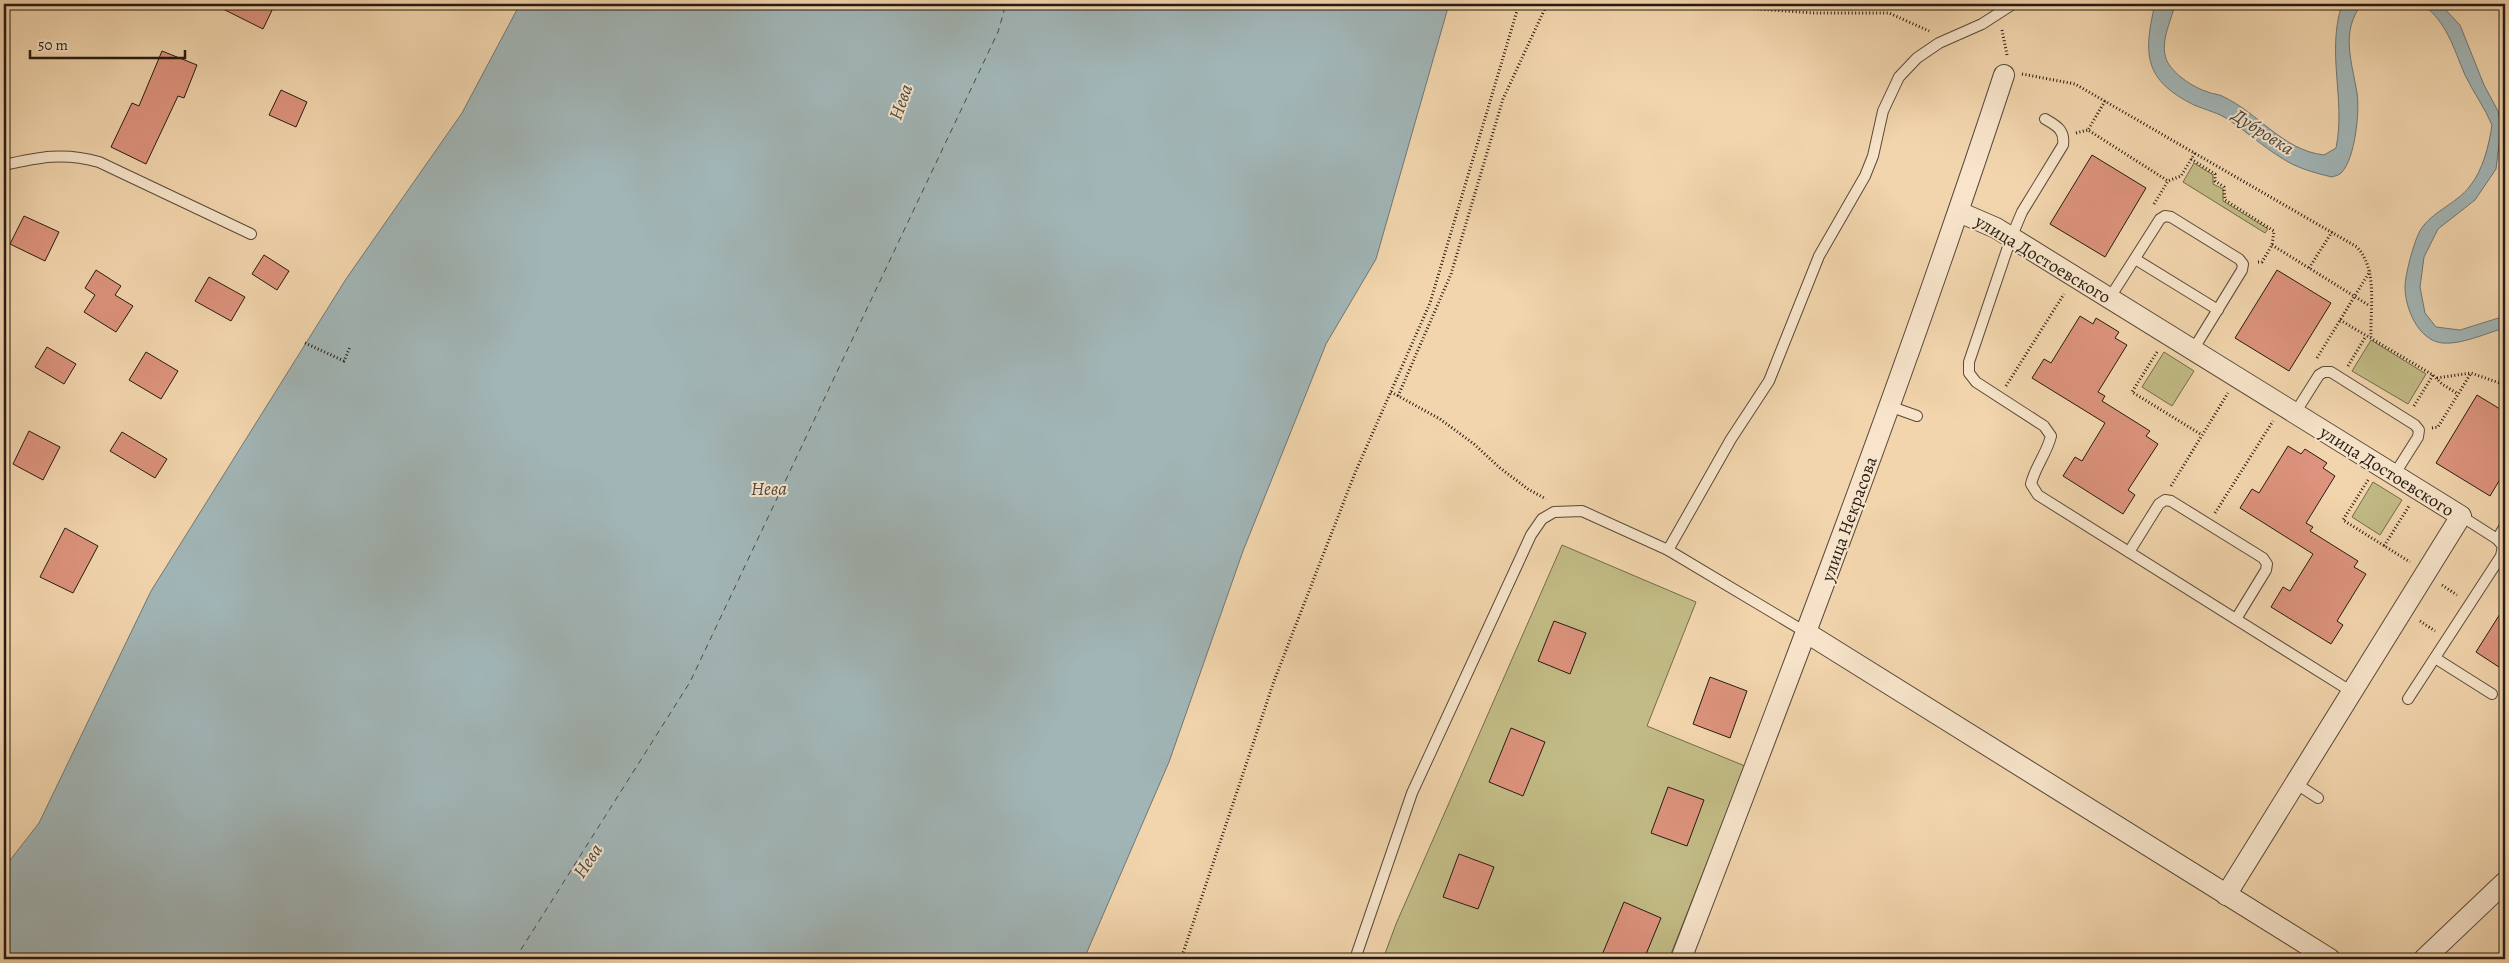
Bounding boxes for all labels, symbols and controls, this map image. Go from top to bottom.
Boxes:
scale bar [30,28,185,60]
text: 50 m [38,35,68,55]
water label: Нева [883,80,920,124]
water label: Дубровка [2225,101,2299,162]
street label: улица Достоевского [1970,208,2115,309]
street label: улица Достоевского [2314,419,2459,522]
street label: улица Некрасова [1815,452,1883,586]
water label: Нева [751,476,787,502]
water label: Нева [567,838,609,883]

